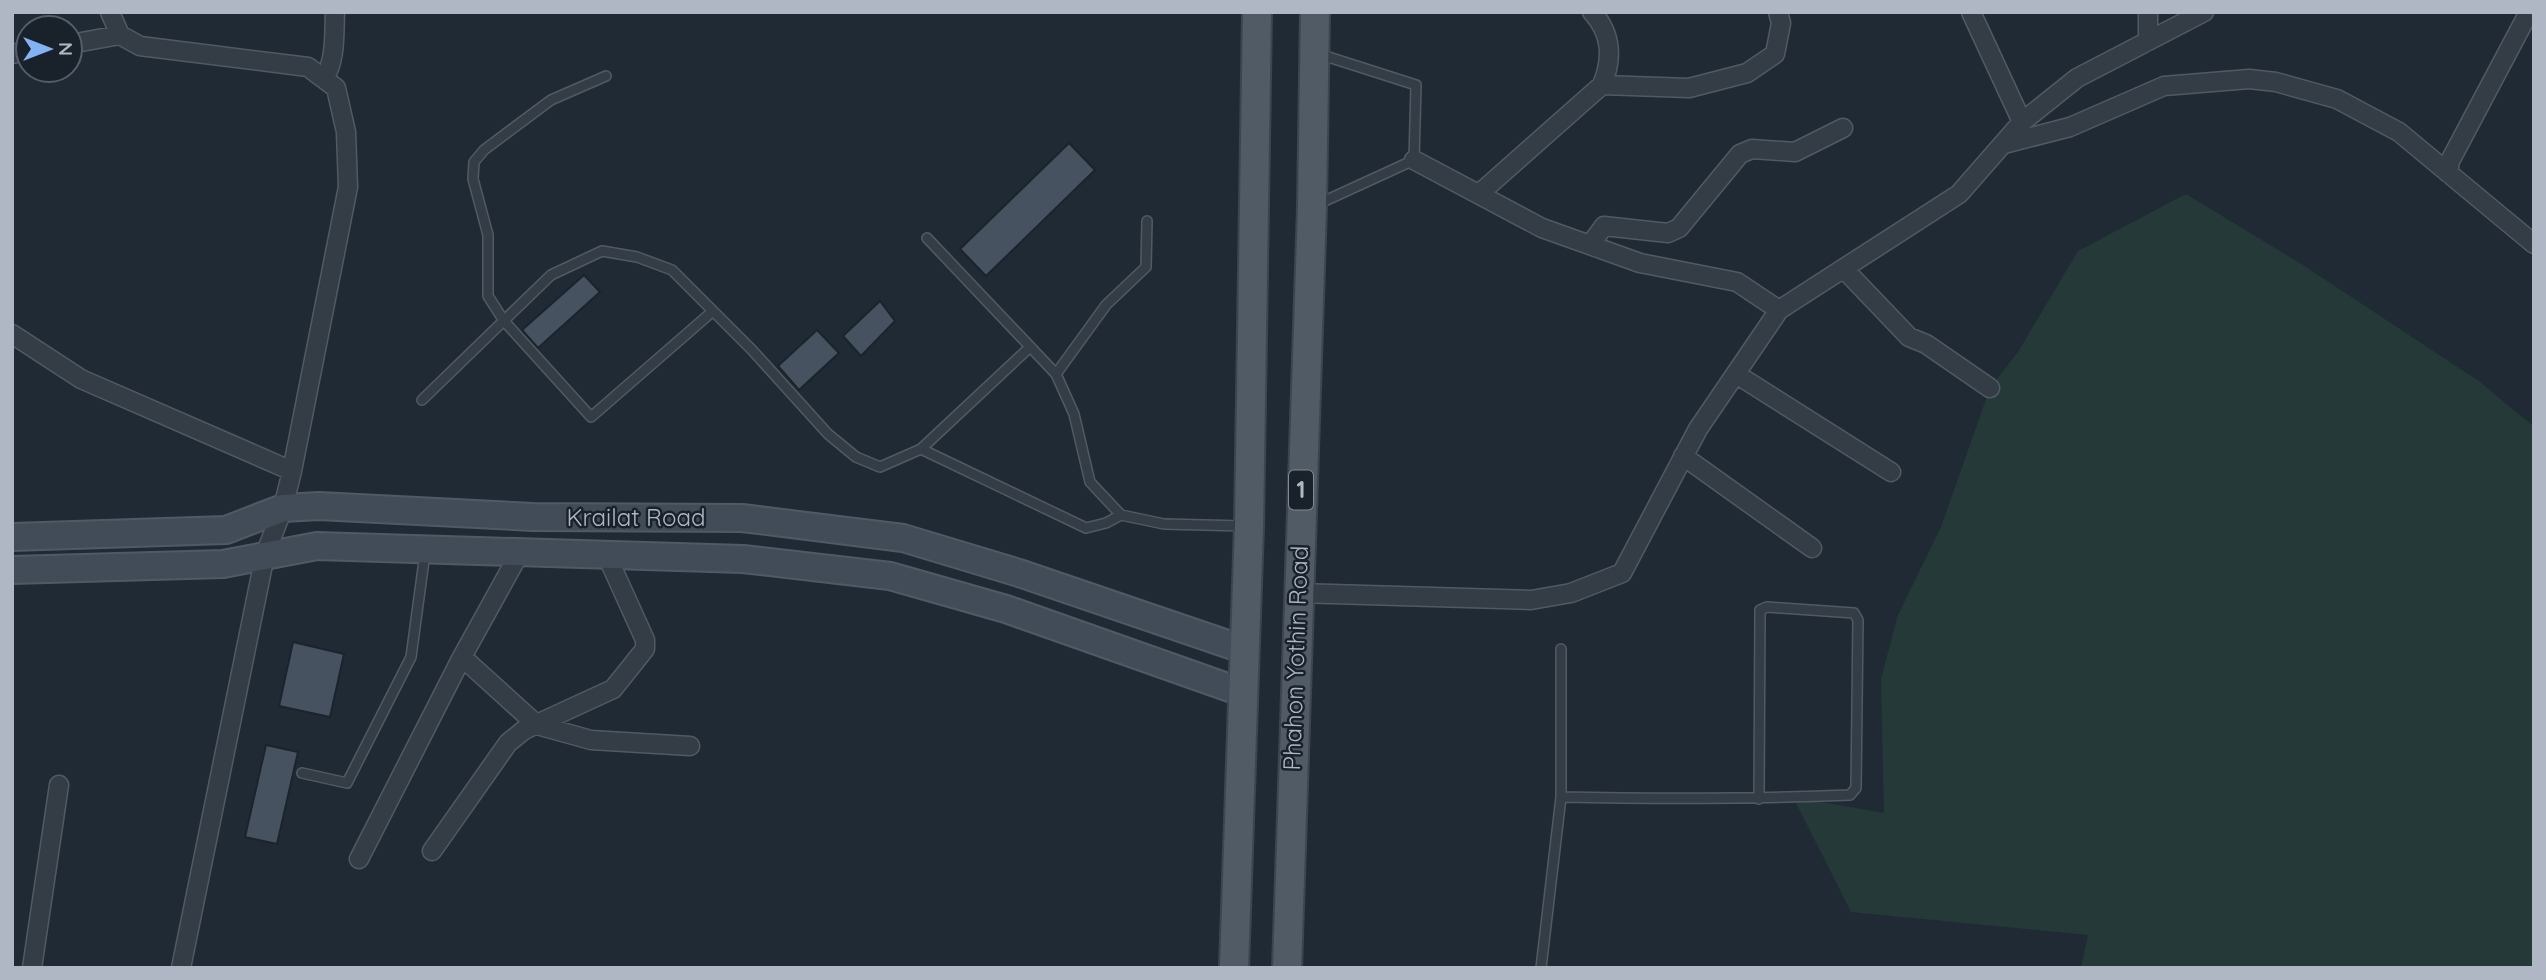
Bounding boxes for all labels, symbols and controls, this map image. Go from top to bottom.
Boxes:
north arrow [14,14,84,84]
text: N [54,42,78,56]
road number: 1 [1289,470,1313,510]
street label: Krailat Road [567,502,705,532]
street label: Phahon Yothin Road [1276,545,1314,771]

